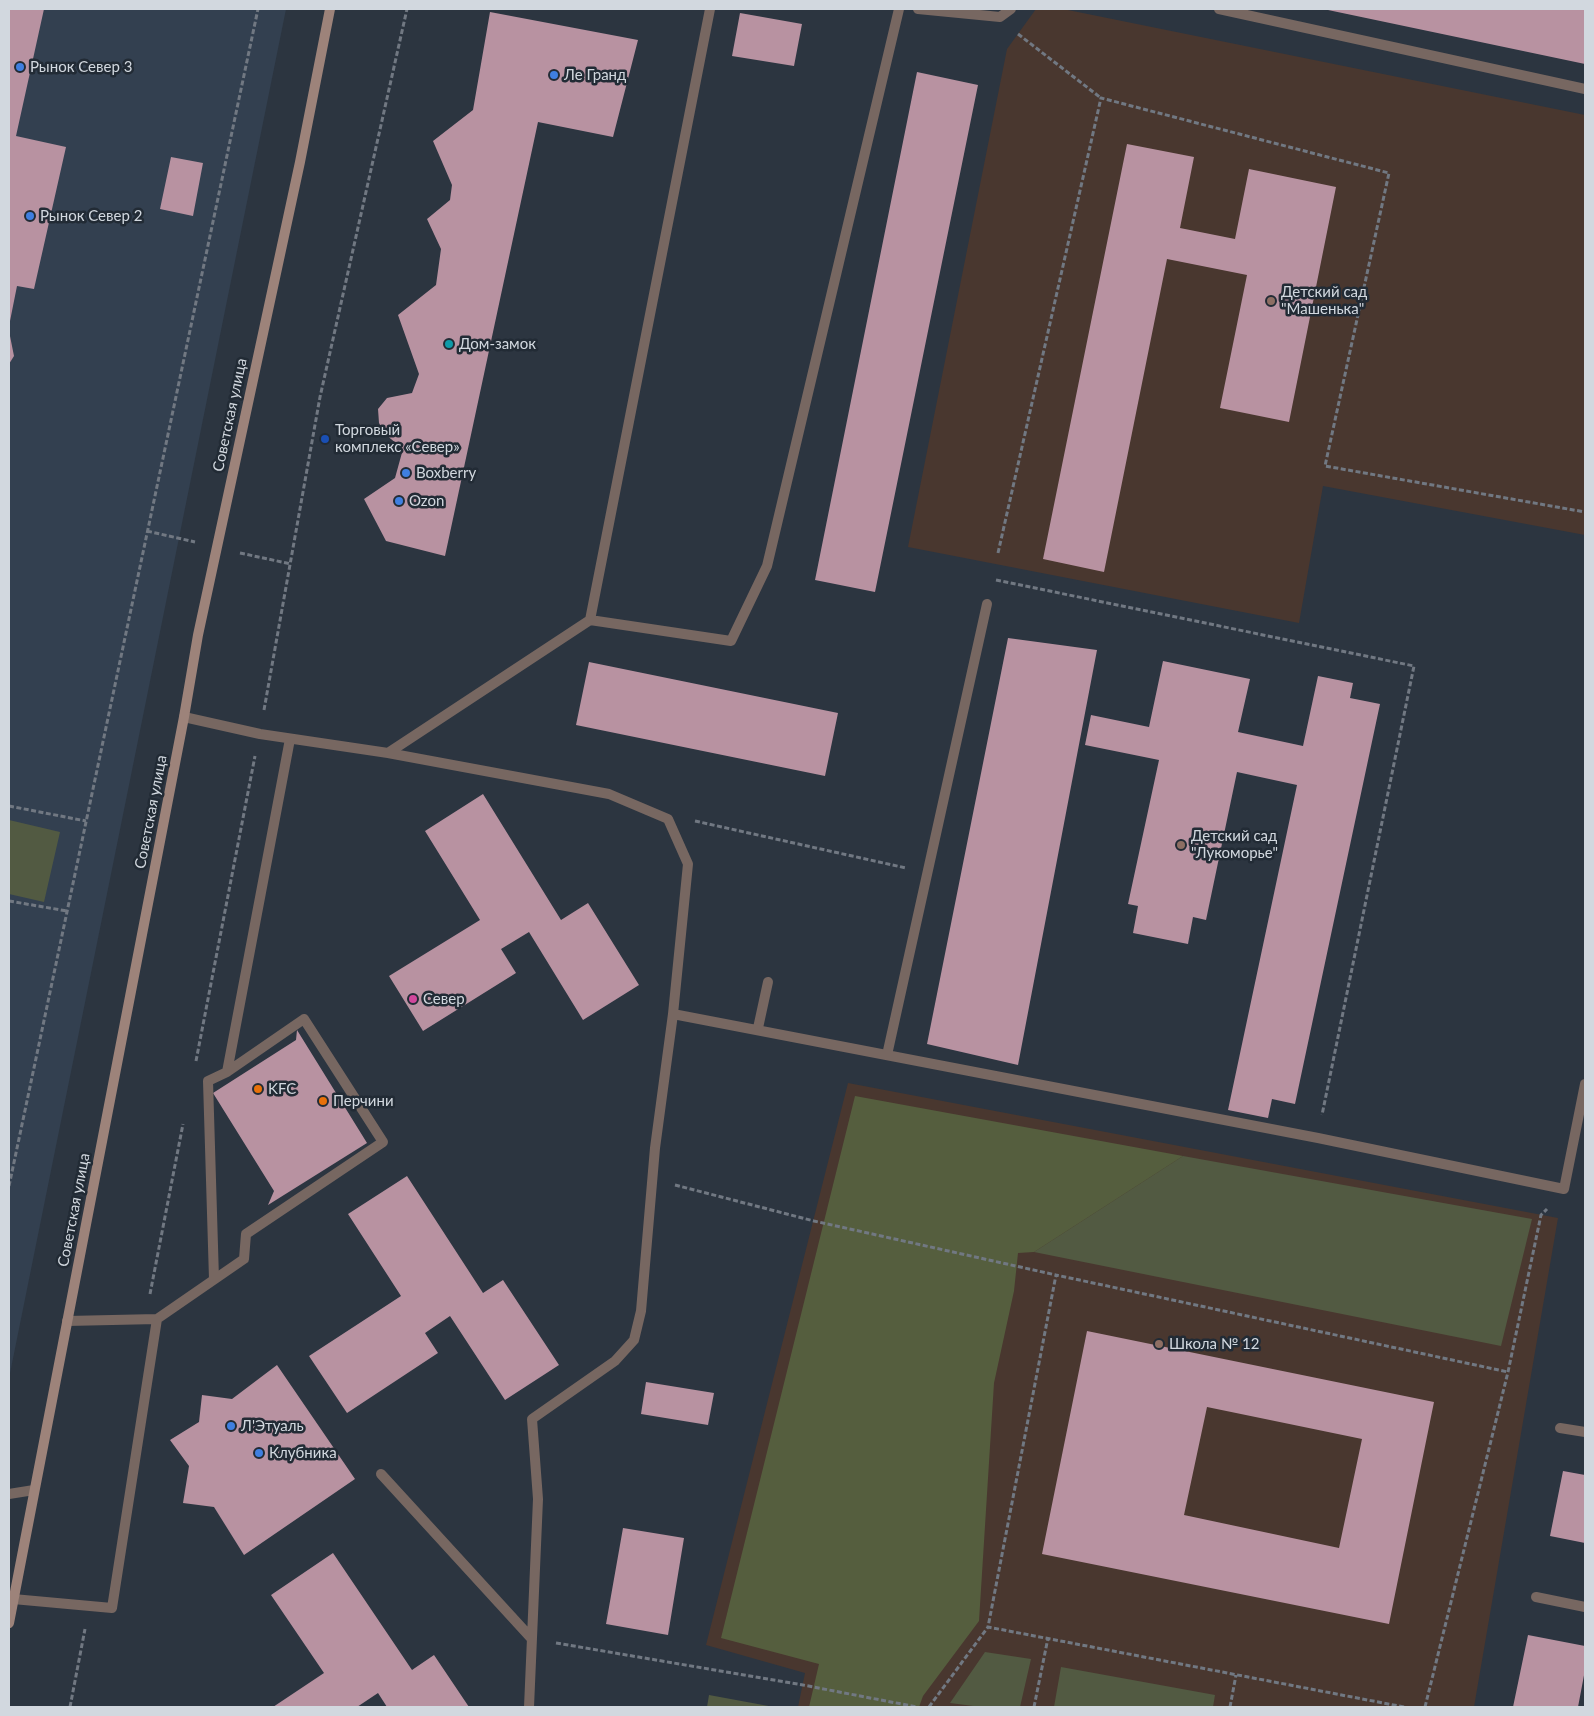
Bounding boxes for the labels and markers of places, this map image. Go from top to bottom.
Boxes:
place label: Рынок Север 3 [30,58,132,76]
marker: Рынок Север 3 [14,61,26,73]
place label: Ле Гранд [564,66,626,84]
marker: Ле Гранд [548,69,560,81]
place label: Рынок Север 2 [40,207,142,225]
marker: Рынок Север 2 [24,210,36,222]
place label: Детский сад "Машенька" [1281,283,1367,318]
marker: Детский сад "Машенька" [1265,295,1277,307]
place label: Дом-замок [459,335,536,353]
marker: Дом-замок [443,338,455,350]
place label: Торговый комплекс «Север» [335,421,460,456]
marker: Торговый комплекс «Север» [319,433,331,445]
place label: Boxberry [416,464,476,482]
marker: Boxberry [400,467,412,479]
place label: Ozon [409,492,444,510]
marker: Ozon [393,495,405,507]
place label: Детский сад "Лукоморье" [1191,827,1278,862]
marker: Детский сад "Лукоморье" [1175,839,1187,851]
place label: Север [423,990,465,1008]
marker: Север [407,993,419,1005]
place label: KFC [268,1080,296,1098]
marker: KFC [252,1083,264,1095]
place label: Перчини [333,1092,394,1110]
marker: Перчини [317,1095,329,1107]
place label: Школа № 12 [1169,1335,1259,1353]
marker: Школа № 12 [1153,1338,1165,1350]
place label: Л'Этуаль [241,1417,304,1435]
marker: Л'Этуаль [225,1420,237,1432]
place label: Клубника [269,1444,337,1462]
marker: Клубника [253,1447,265,1459]

